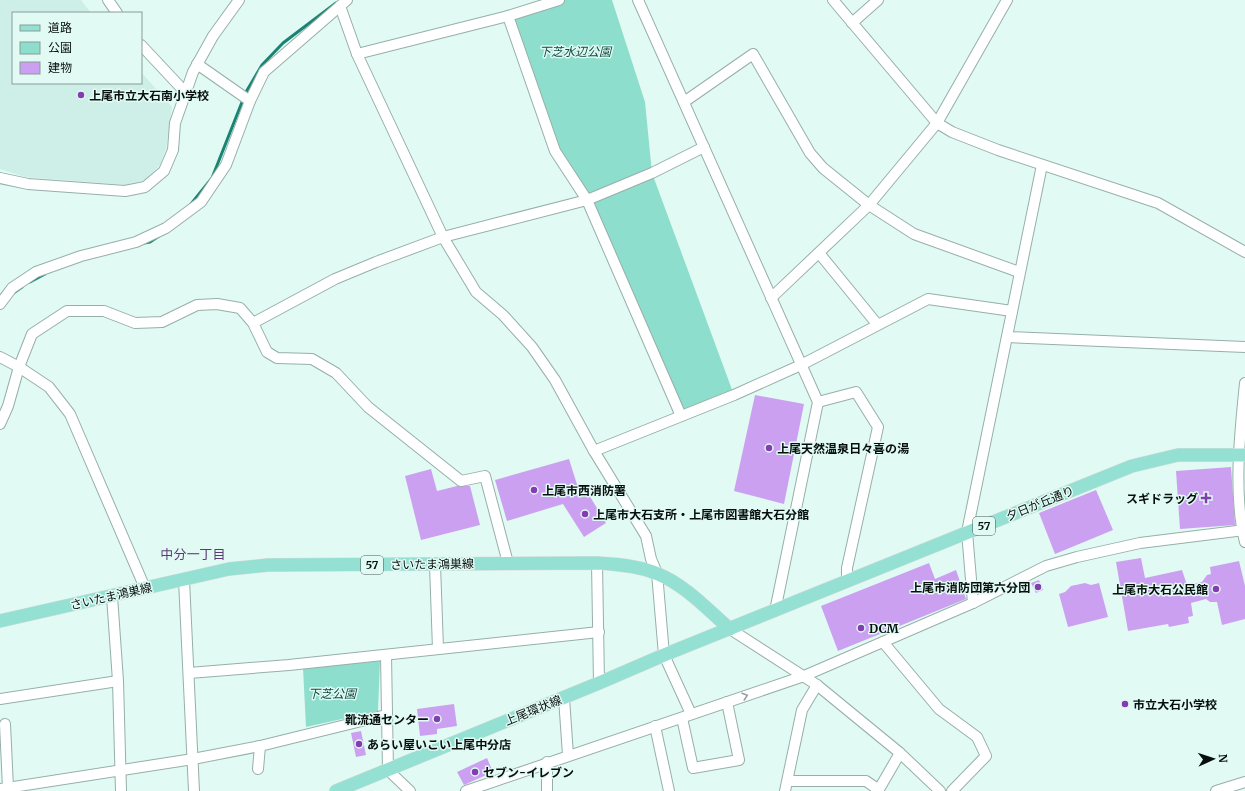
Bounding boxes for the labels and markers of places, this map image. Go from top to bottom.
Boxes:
place label: 上尾市立大石南小学校 [89,88,209,103]
marker: 上尾市立大石南小学校 [76,90,86,100]
place label: 上尾天然温泉日々喜の湯 [777,441,909,456]
marker: 上尾天然温泉日々喜の湯 [764,443,774,453]
place label: 上尾市西消防署 [542,483,626,498]
marker: 上尾市西消防署 [529,485,539,495]
place label: スギドラッグ [1126,491,1198,506]
marker: スギドラッグ [1201,493,1211,503]
place label: 上尾市大石支所・上尾市図書館大石分館 [593,507,809,522]
marker: 上尾市大石支所・上尾市図書館大石分館 [580,509,590,519]
place label: 上尾市消防団第六分団 [910,580,1030,595]
marker: 上尾市消防団第六分団 [1033,582,1043,592]
place label: 上尾市大石公民館 [1112,582,1208,597]
marker: 上尾市大石公民館 [1211,584,1221,594]
place label: DCM [869,621,900,636]
marker: DCM [856,623,866,633]
place label: 市立大石小学校 [1133,697,1217,712]
marker: 市立大石小学校 [1120,699,1130,709]
place label: 靴流通センター [345,712,429,727]
marker: 靴流通センター [432,714,442,724]
place label: あらい屋いこい上尾中分店 [367,737,511,752]
marker: あらい屋いこい上尾中分店 [354,739,364,749]
place label: セブン-イレブン [483,765,574,780]
marker: セブン-イレブン [470,767,480,777]

